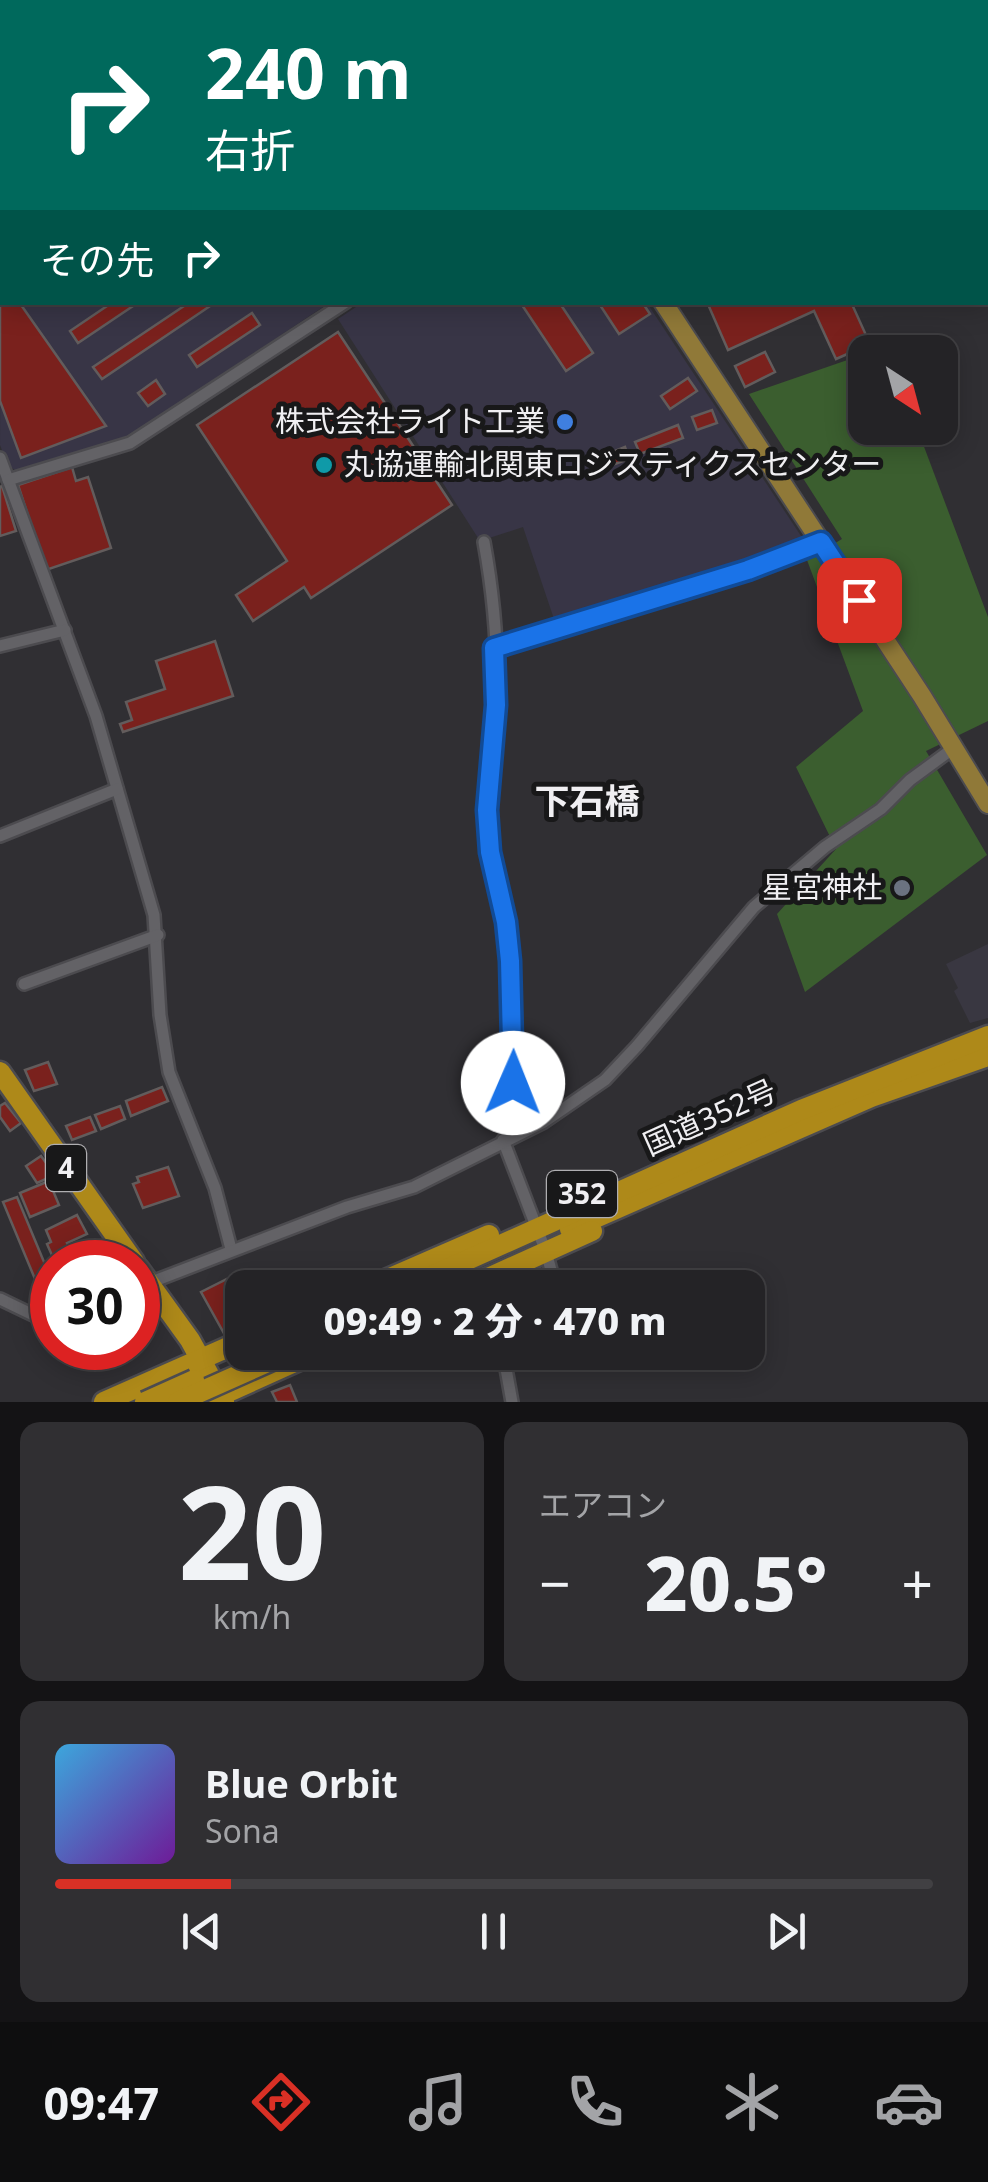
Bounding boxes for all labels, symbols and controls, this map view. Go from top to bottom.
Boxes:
text: 240 m [205,24,412,120]
icon: right [40,40,170,170]
text: 右折 [205,119,295,180]
icon: right [174,230,229,285]
text: その先 [40,233,154,285]
north arrow [848,335,958,445]
map controls [848,335,958,445]
place label: 株式会社ライト工業 [275,400,545,441]
marker: 株式会社ライト工業 [554,411,576,433]
place label: 丸協運輸北関東ロジスティクスセンター [344,443,881,484]
marker: 丸協運輸北関東ロジスティクスセンター [313,454,335,476]
pin [817,558,902,643]
icon: arrive [832,573,887,628]
district label: 下石橋 [534,777,640,824]
place label: 星宮神社 [762,866,882,907]
marker: 星宮神社 [891,877,913,899]
position arrow [461,1031,565,1135]
street label: 国道352号 [636,1069,782,1164]
road number: 4 [46,1145,86,1191]
road number: 352 [547,1171,617,1217]
speed limit sign: 30 [30,1240,160,1370]
text: 09:49 · 2 分 · 470 m [324,1294,666,1346]
text: 20 [178,1441,326,1618]
text: エアコン [539,1483,667,1526]
text: 20.5° [644,1531,828,1633]
text: − [539,1545,570,1620]
text: + [902,1545,933,1620]
text: km/h [213,1595,291,1638]
text: Blue Orbit [205,1757,398,1809]
text: Sona [205,1809,280,1852]
icon: previous [174,1904,229,1959]
icon: pause [466,1904,521,1959]
icon: next [759,1904,814,1959]
icon: directions [246,2067,316,2137]
icon: music [403,2067,473,2137]
icon: phone [560,2067,630,2137]
icon: climate [717,2067,787,2137]
icon: car [874,2067,944,2137]
text: 09:47 [44,2072,159,2133]

